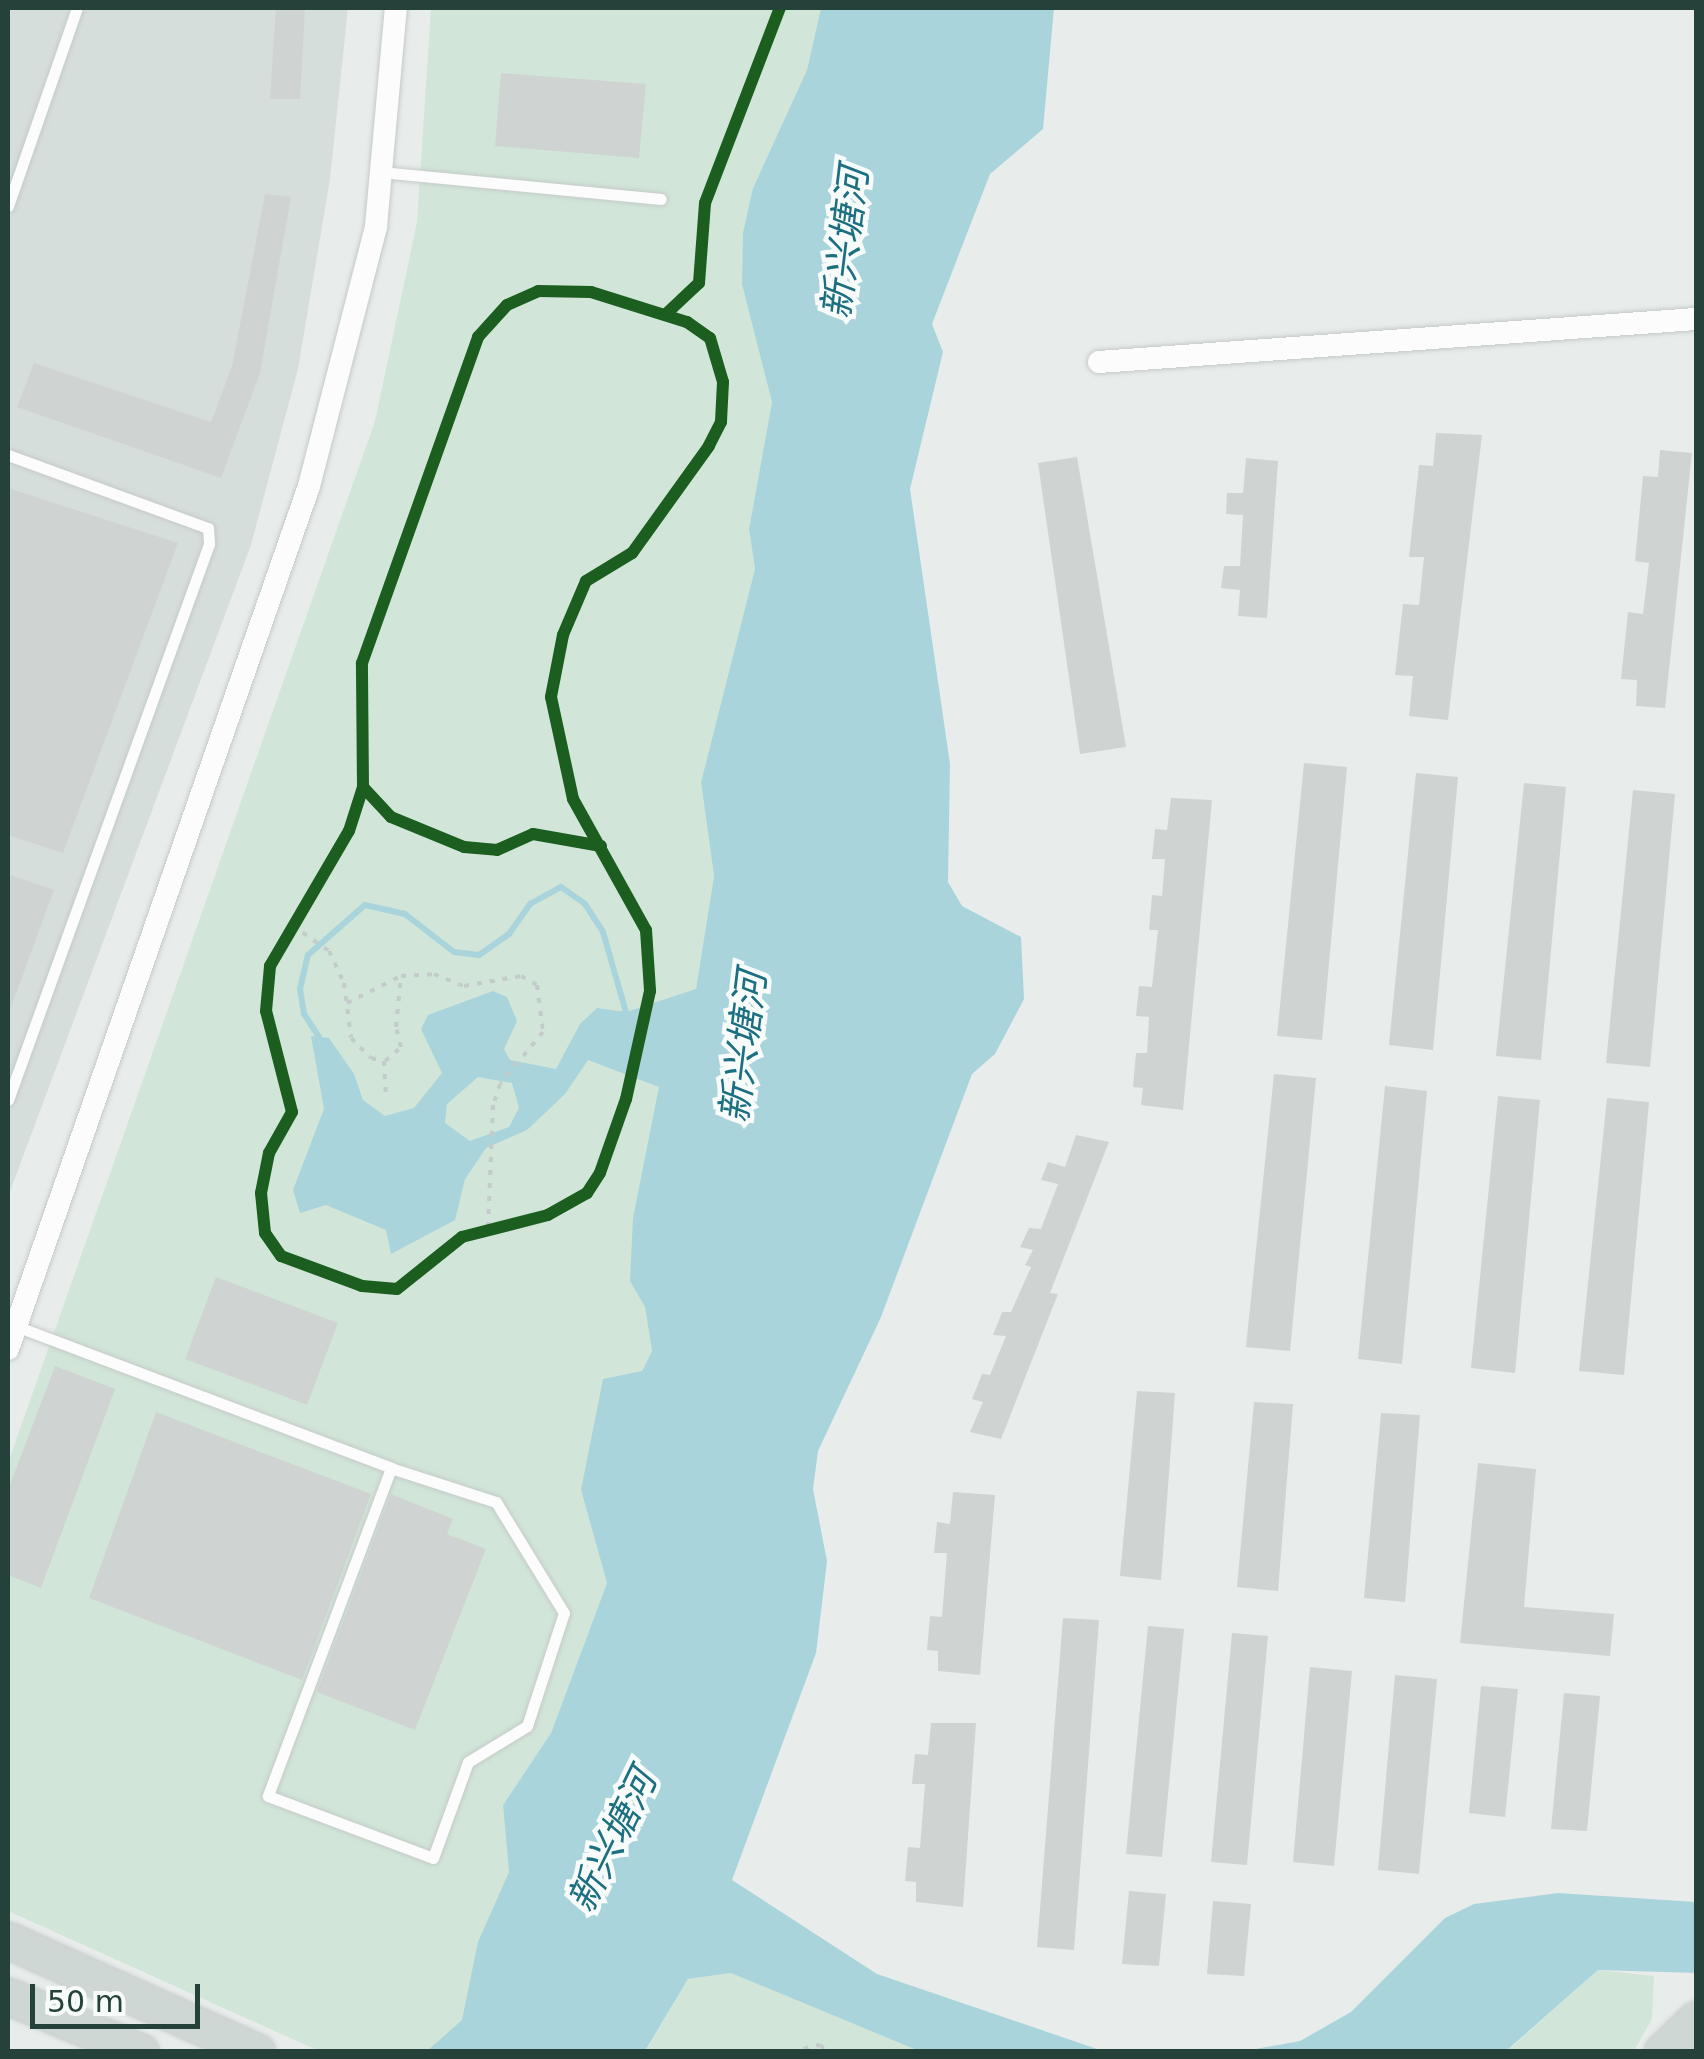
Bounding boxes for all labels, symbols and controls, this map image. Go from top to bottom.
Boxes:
water label: 新兴塘河 [814,165,878,321]
water label: 新兴塘河 [712,969,776,1125]
water label: 新兴塘河 [559,1763,667,1919]
scale bar [35,1964,205,2026]
text: 50 m [47,1984,124,2019]

